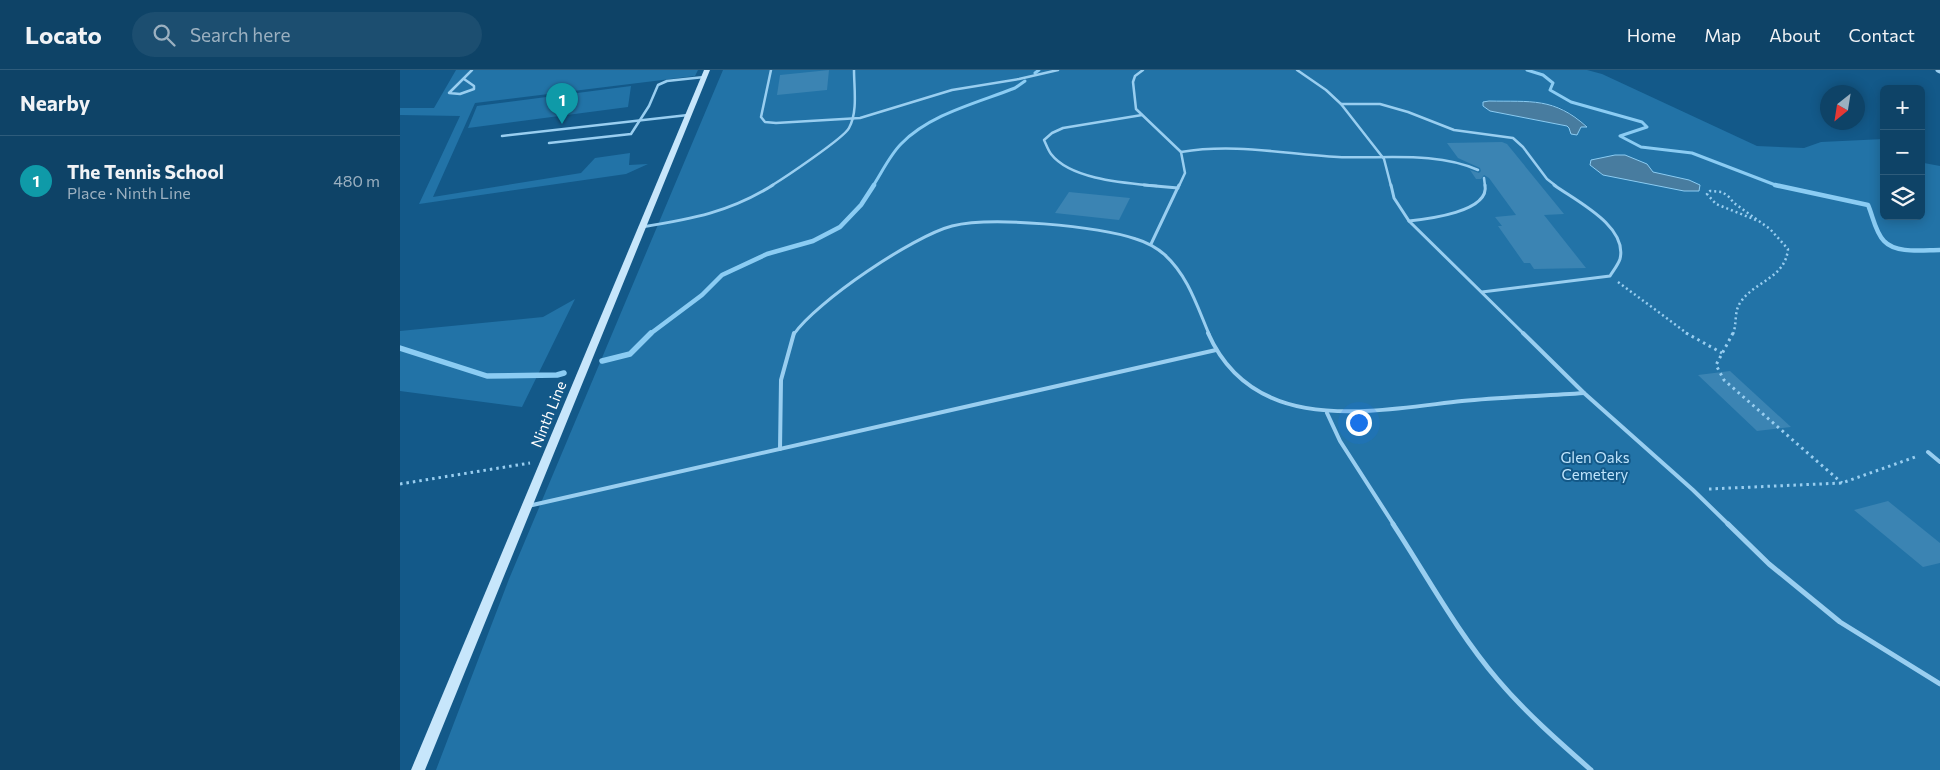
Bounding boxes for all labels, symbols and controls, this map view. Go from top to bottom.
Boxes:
search box [132,12,482,57]
text: Locato [25,20,102,49]
icon: search [150,21,178,49]
text: Search here [190,23,290,46]
text: Home [1627,24,1676,46]
text: Map [1704,24,1741,46]
text: About [1769,24,1821,46]
text: Contact [1849,24,1915,46]
pin: 1 [546,83,578,124]
north arrow [1820,85,1865,130]
map controls [1880,85,1925,220]
button: + [1880,85,1925,130]
text: Nearby [20,90,90,115]
button: − [1880,130,1925,175]
text: The Tennis School [67,160,224,183]
text: 1 [32,171,40,190]
text: 480 m [333,171,380,190]
button: layers [1880,175,1925,220]
text: Place · Ninth Line [67,183,191,202]
street label: Ninth Line [526,378,570,450]
your location [1346,410,1372,436]
park label: Glen Oaks Cemetery [1560,448,1630,483]

